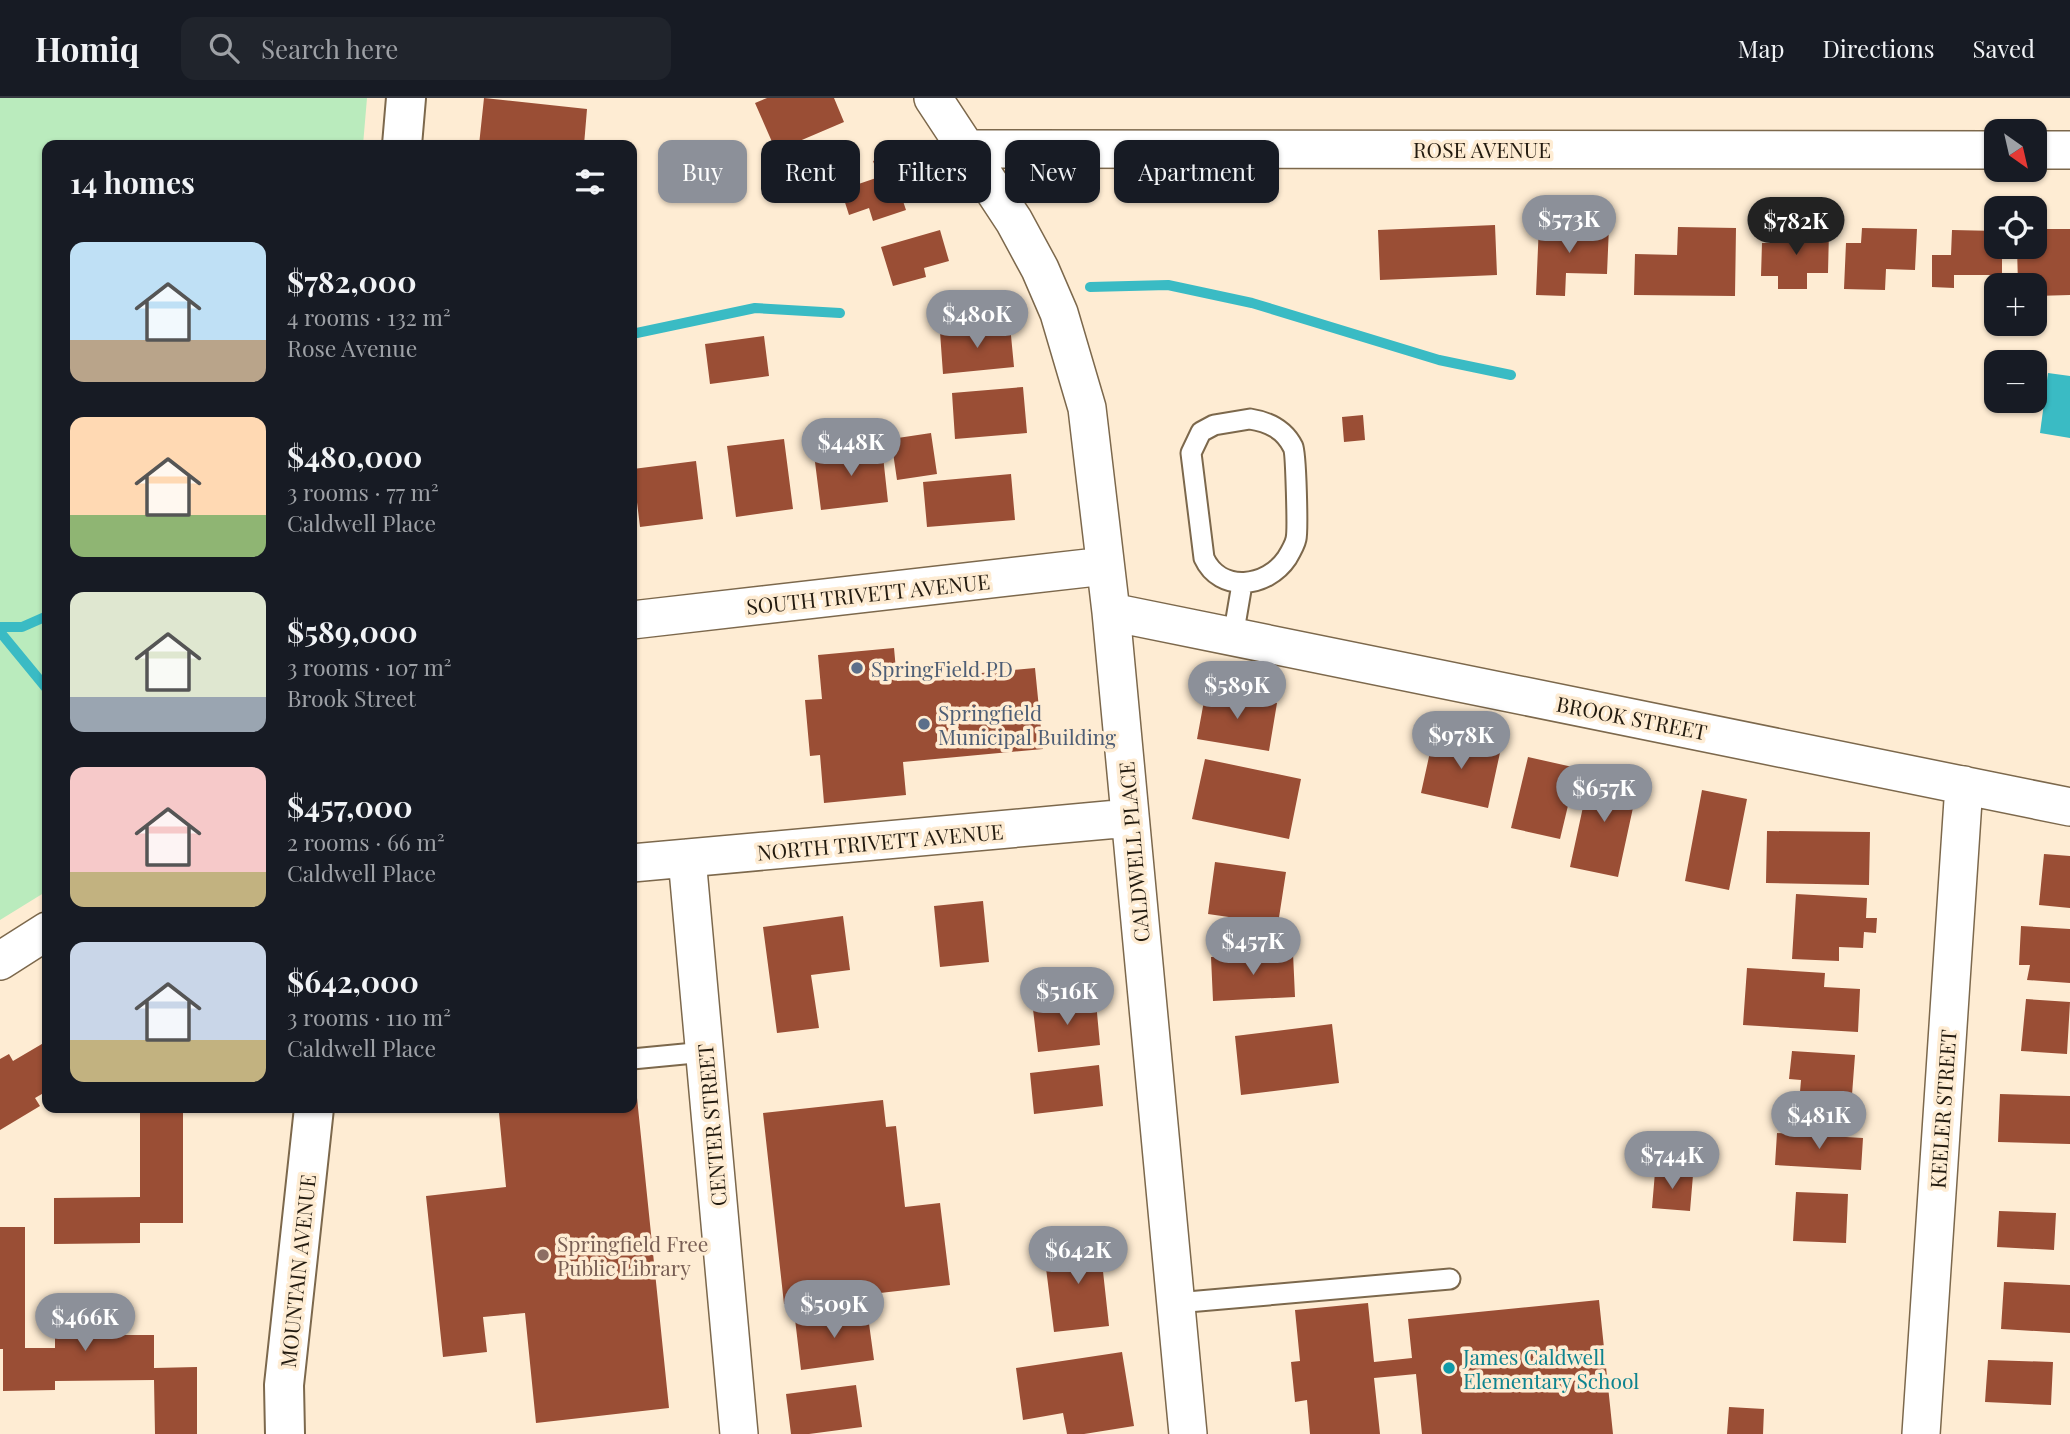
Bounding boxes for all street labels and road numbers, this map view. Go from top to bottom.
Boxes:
street label: ROSE AVENUE [1413,135,1551,163]
street label: SOUTH TRIVETT AVENUE [745,566,991,620]
street label: BROOK STREET [1554,689,1710,745]
street label: CALDWELL PLACE [1111,761,1155,943]
street label: NORTH TRIVETT AVENUE [756,816,1004,866]
street label: KEELER STREET [1922,1028,1962,1190]
street label: CENTER STREET [690,1043,732,1207]
street label: MOUNTAIN AVENUE [273,1173,321,1369]

